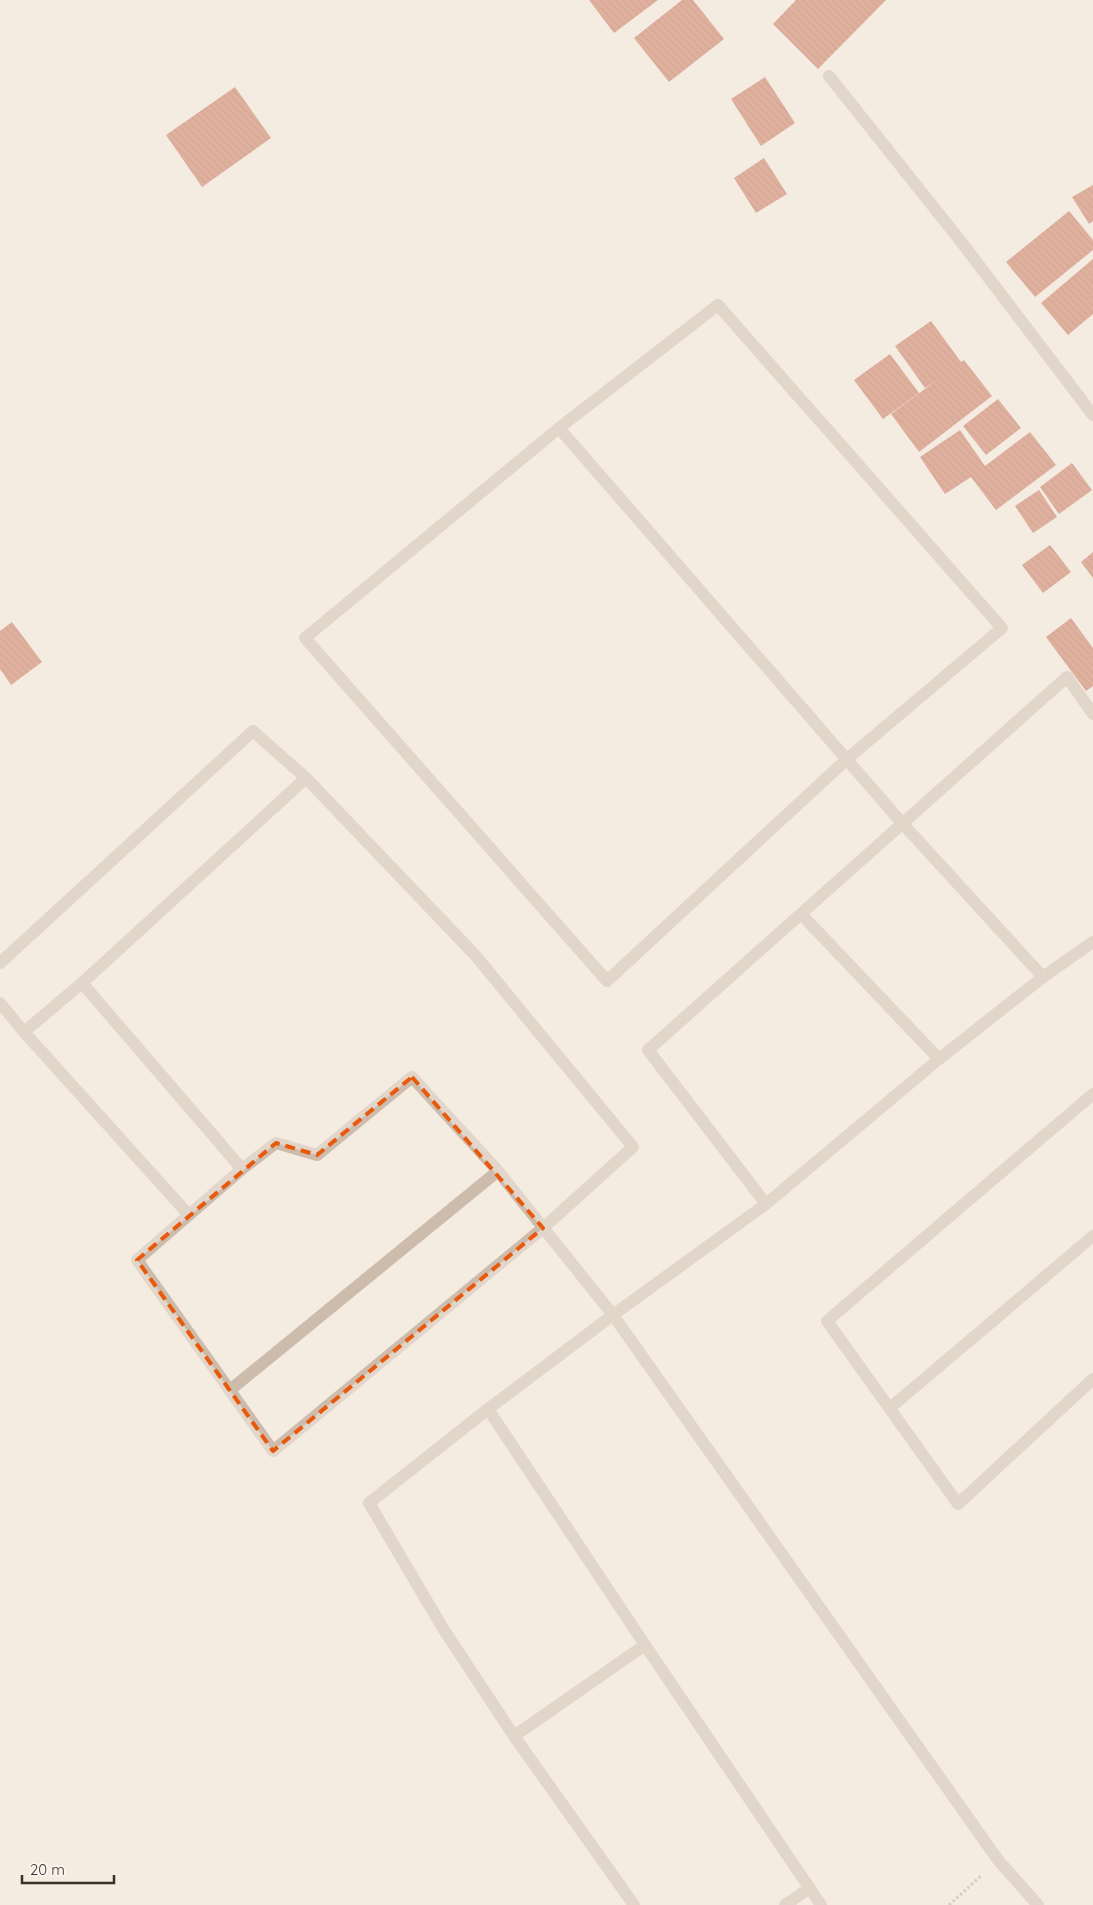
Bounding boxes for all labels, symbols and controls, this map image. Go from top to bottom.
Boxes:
scale bar [22,1852,115,1884]
text: 20 m [30,1860,65,1879]

